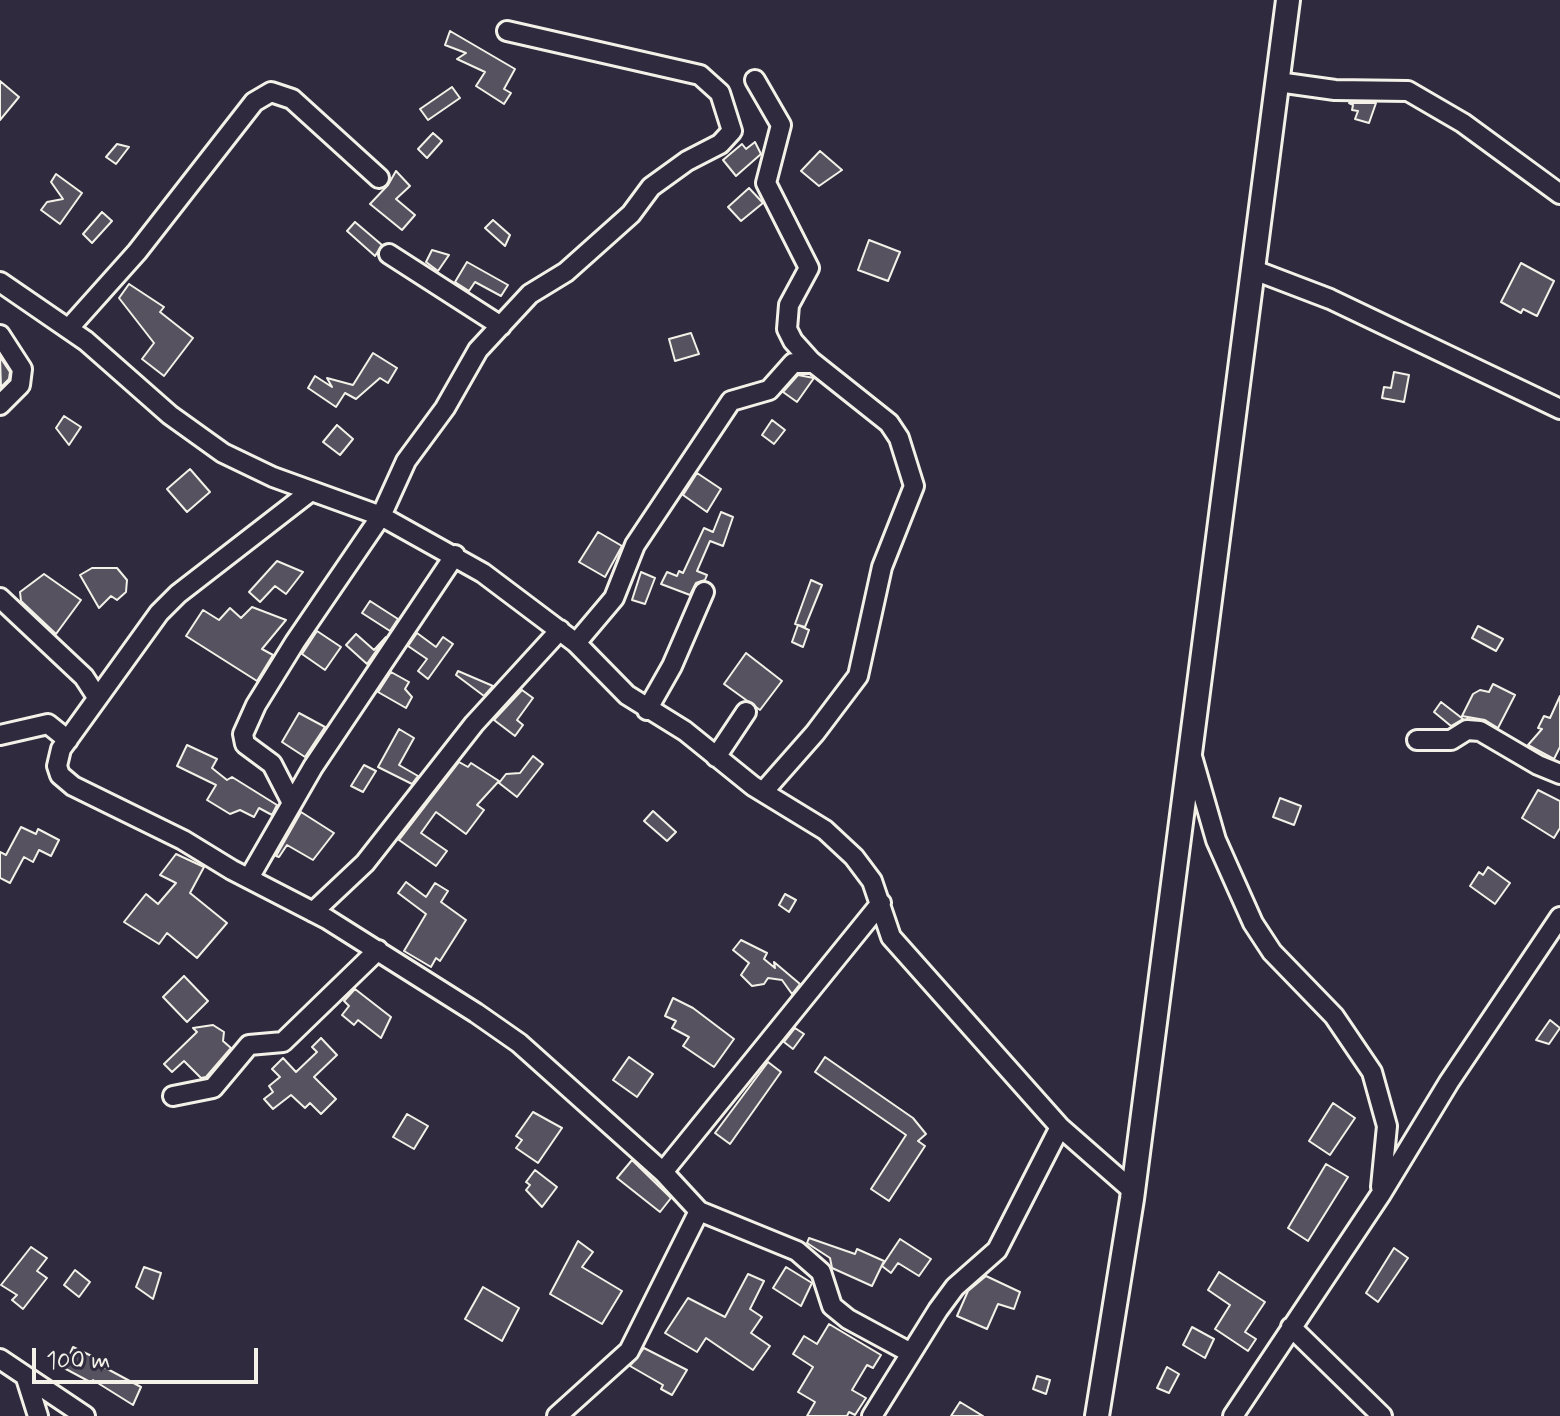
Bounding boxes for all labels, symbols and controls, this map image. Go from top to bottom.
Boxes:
scale bar [36,1332,262,1382]
text: 100 m [46,1346,110,1377]

